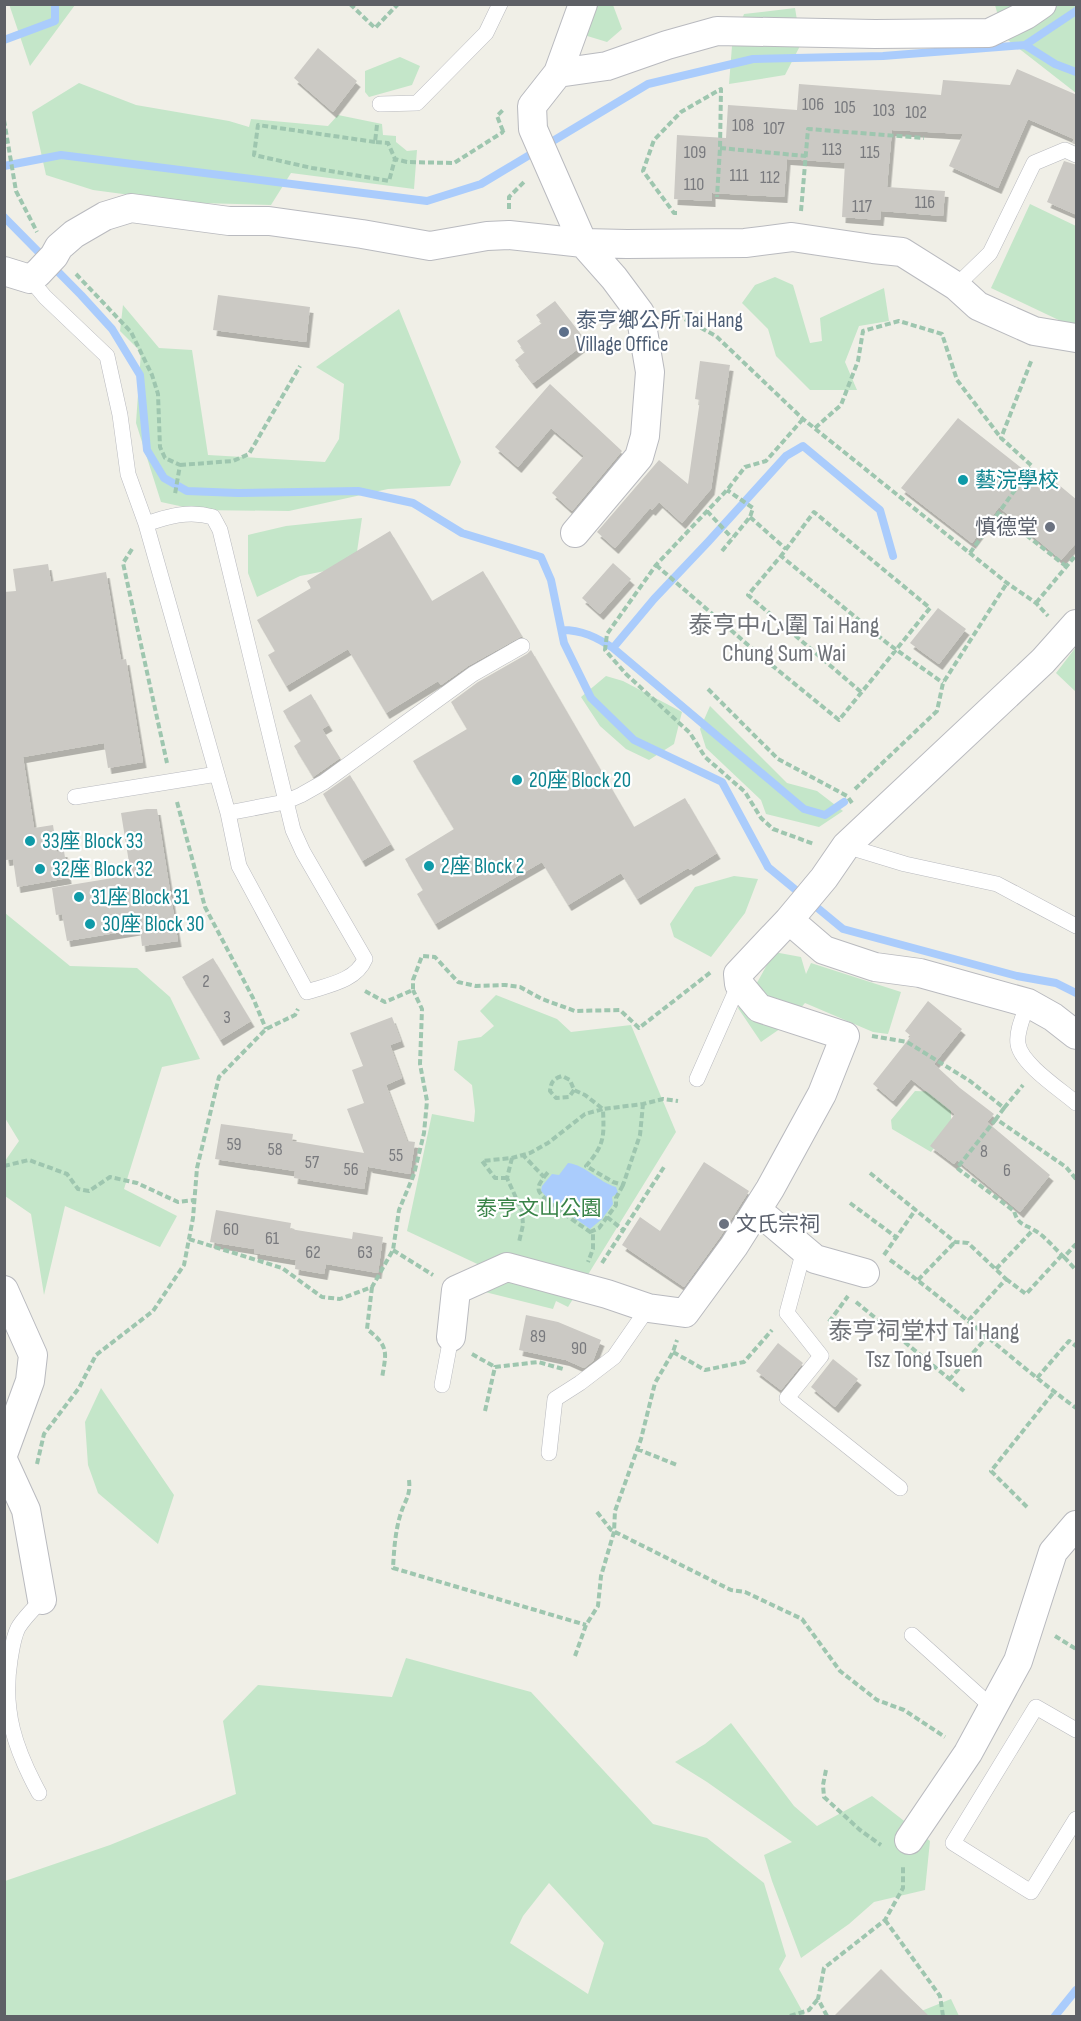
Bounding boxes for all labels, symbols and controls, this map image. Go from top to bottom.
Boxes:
house number: 106 [802,94,824,115]
house number: 105 [834,97,856,118]
house number: 103 [873,100,895,121]
house number: 102 [905,102,927,123]
house number: 108 [732,115,754,136]
house number: 107 [763,118,786,139]
house number: 113 [822,139,842,160]
house number: 109 [684,142,706,163]
house number: 115 [860,142,880,163]
house number: 111 [730,165,749,186]
house number: 112 [760,167,780,188]
house number: 110 [684,174,704,195]
house number: 116 [915,192,935,213]
house number: 117 [852,196,873,217]
place label: 泰亨鄉公所 Tai Hang Village Office [576,308,743,357]
marker: 泰亨鄉公所 Tai Hang Village Office [557,325,571,339]
place label: 藝浣學校 [975,468,1059,493]
marker: 藝浣學校 [956,473,970,487]
place label: 慎德堂 [975,515,1038,540]
marker: 慎德堂 [1043,520,1057,534]
district label: 泰亨中心圍 Tai Hang Chung Sum Wai [689,611,879,668]
place label: 20座 Block 20 [529,768,631,793]
marker: 20座 Block 20 [510,773,524,787]
place label: 33座 Block 33 [42,829,143,854]
marker: 33座 Block 33 [23,834,37,848]
place label: 2座 Block 2 [441,854,524,879]
place label: 32座 Block 32 [52,857,153,882]
marker: 2座 Block 2 [422,859,436,873]
marker: 32座 Block 32 [33,862,47,876]
place label: 31座 Block 31 [91,885,190,910]
marker: 31座 Block 31 [72,890,86,904]
place label: 30座 Block 30 [102,912,204,937]
marker: 30座 Block 30 [83,917,97,931]
house number: 2 [202,971,210,992]
house number: 3 [223,1007,231,1028]
house number: 59 [226,1134,242,1155]
house number: 58 [267,1139,283,1160]
house number: 8 [980,1141,988,1162]
house number: 55 [389,1145,403,1166]
house number: 57 [305,1152,320,1173]
house number: 56 [343,1159,359,1180]
house number: 6 [1003,1160,1011,1181]
park label: 泰亨文山公園 [476,1196,602,1221]
place label: 文氏宗祠 [736,1212,820,1237]
marker: 文氏宗祠 [717,1217,731,1231]
house number: 60 [223,1219,239,1240]
house number: 61 [265,1228,280,1249]
house number: 62 [305,1242,321,1263]
house number: 63 [357,1242,373,1263]
district label: 泰亨祠堂村 Tai Hang Tsz Tong Tsuen [829,1317,1019,1374]
house number: 89 [530,1326,546,1347]
house number: 90 [571,1338,587,1359]

